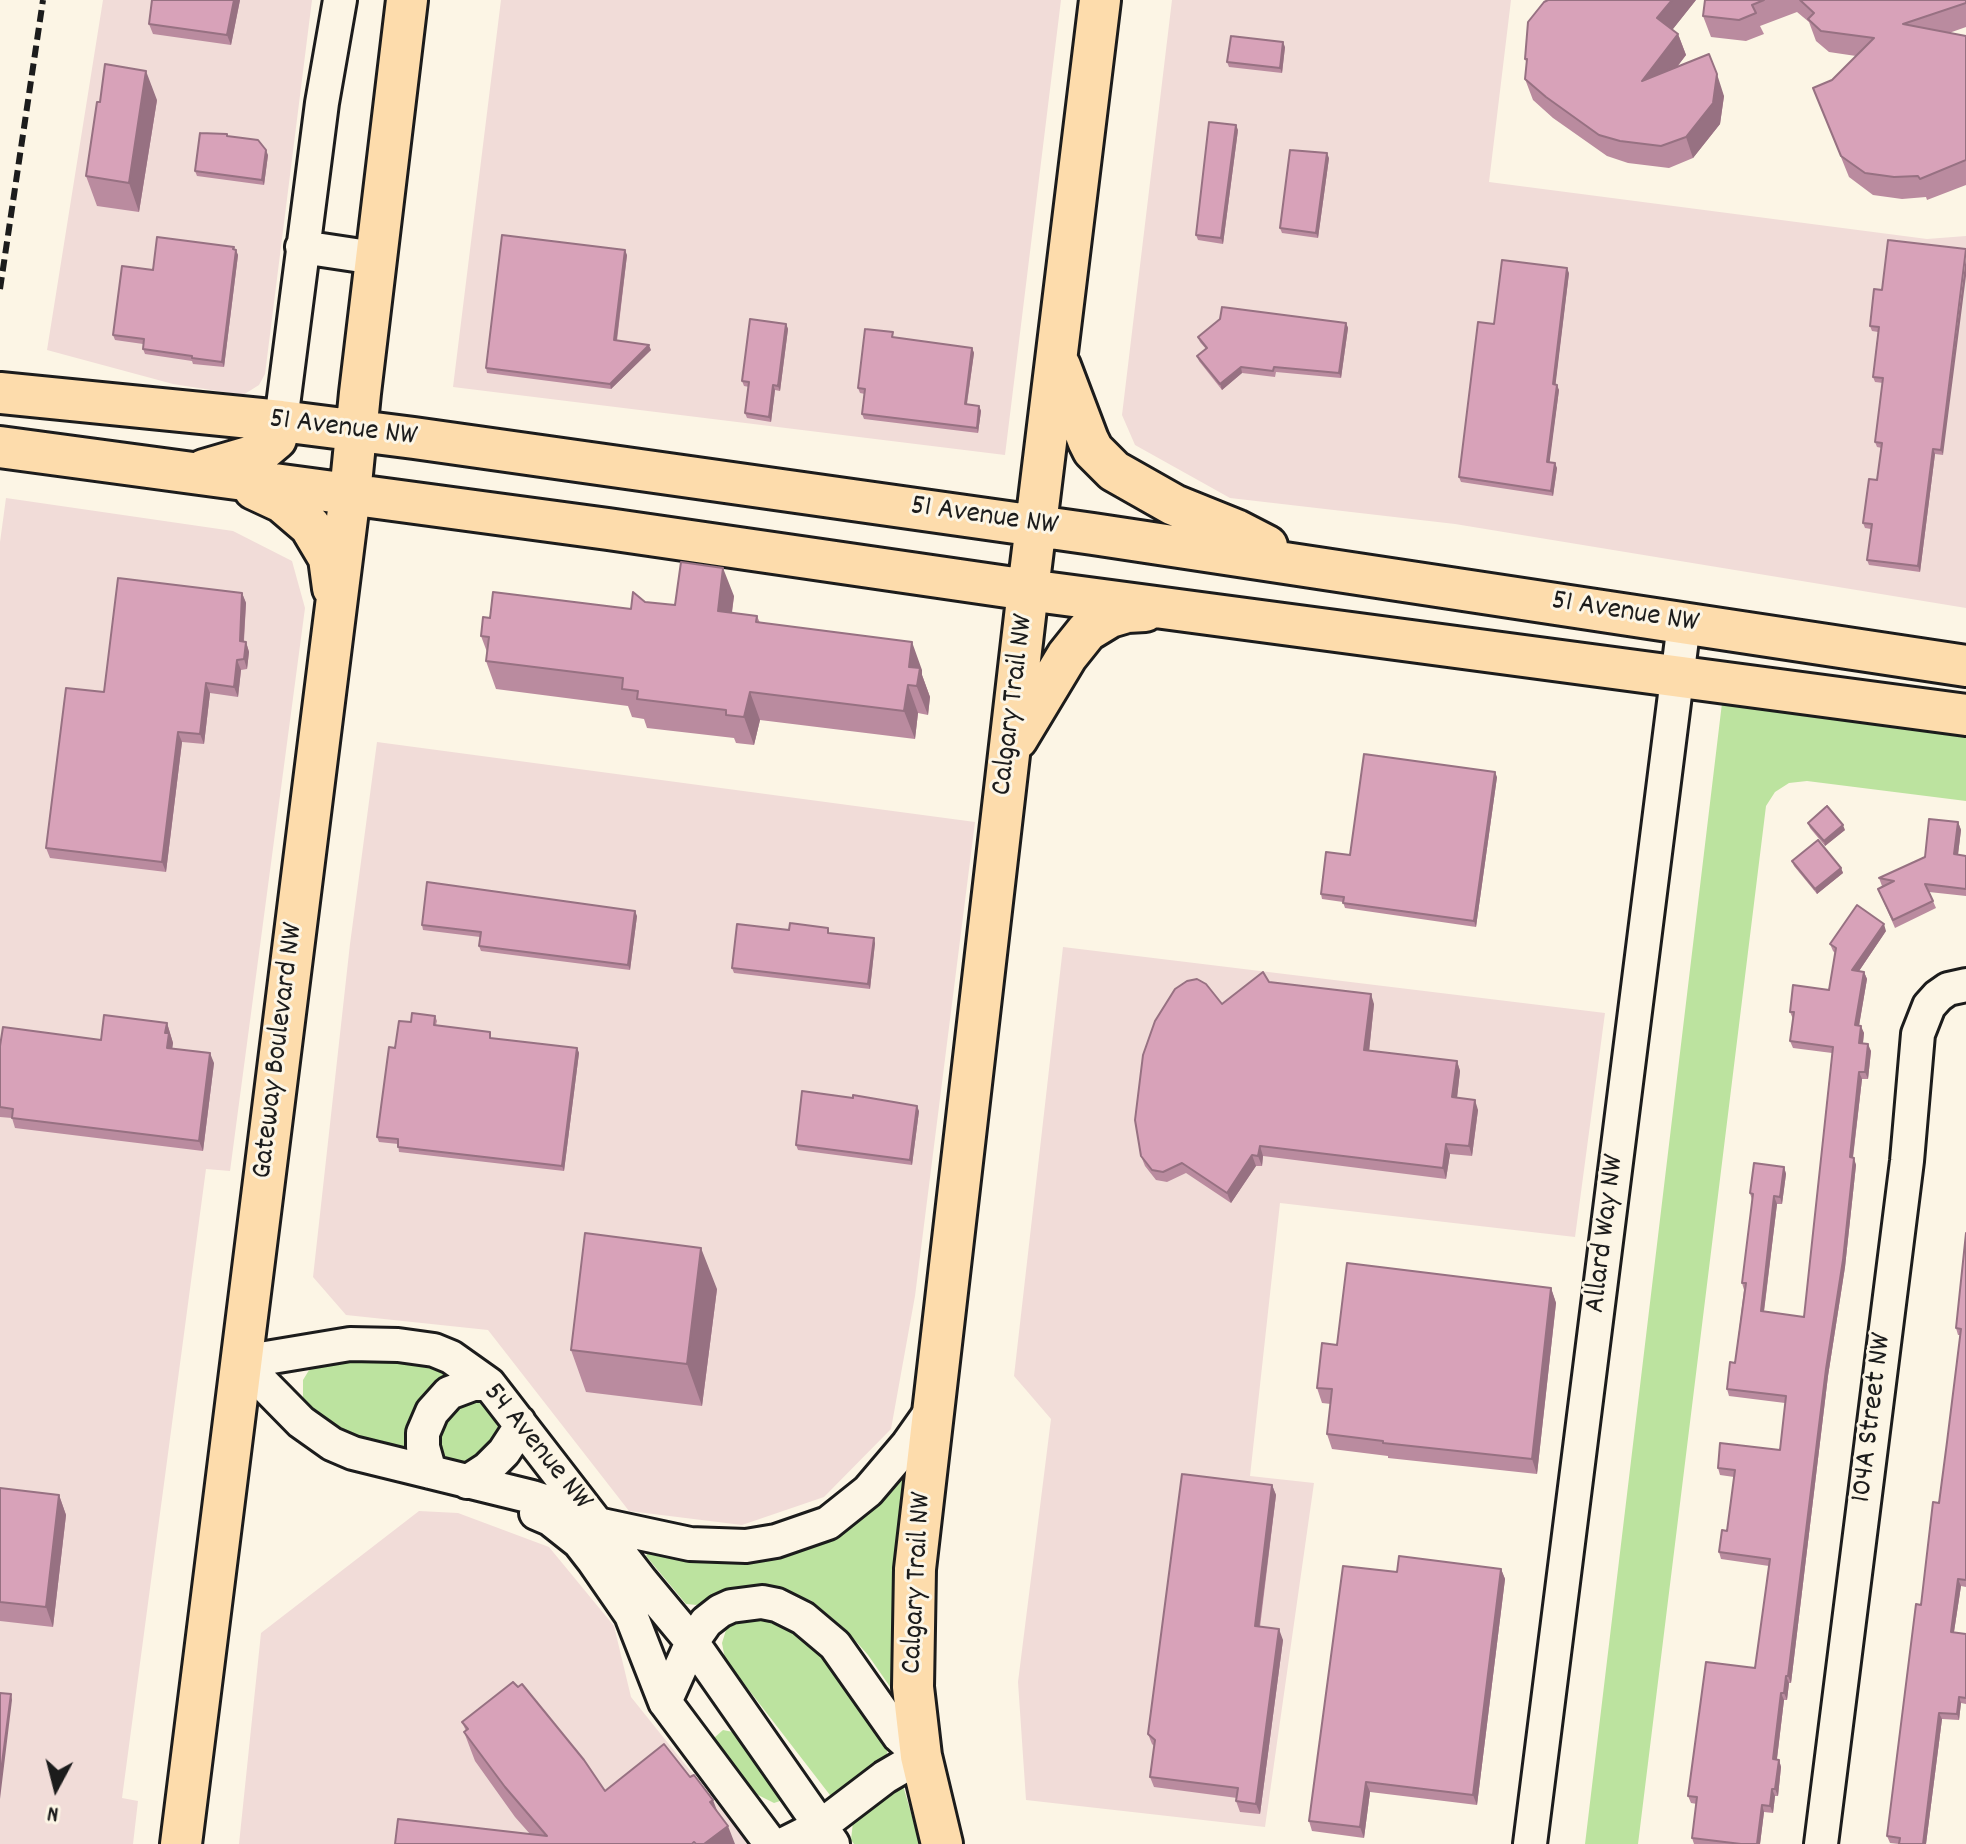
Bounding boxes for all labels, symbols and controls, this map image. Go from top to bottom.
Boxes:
street label: 51 Avenue NW [267,403,419,457]
street label: 51 Avenue NW [908,490,1060,546]
street label: 51 Avenue NW [1549,585,1701,643]
street label: Calgary Trail NW [986,612,1044,798]
street label: Gateway Boulevard NW [246,921,314,1181]
street label: Allard Way NW [1579,1153,1635,1315]
street label: 104A Street NW [1846,1331,1902,1505]
street label: 54 Avenue NW [473,1377,599,1519]
street label: Calgary Trail NW [896,1491,942,1675]
north arrow [16,1748,96,1828]
text: N [46,1796,60,1828]

